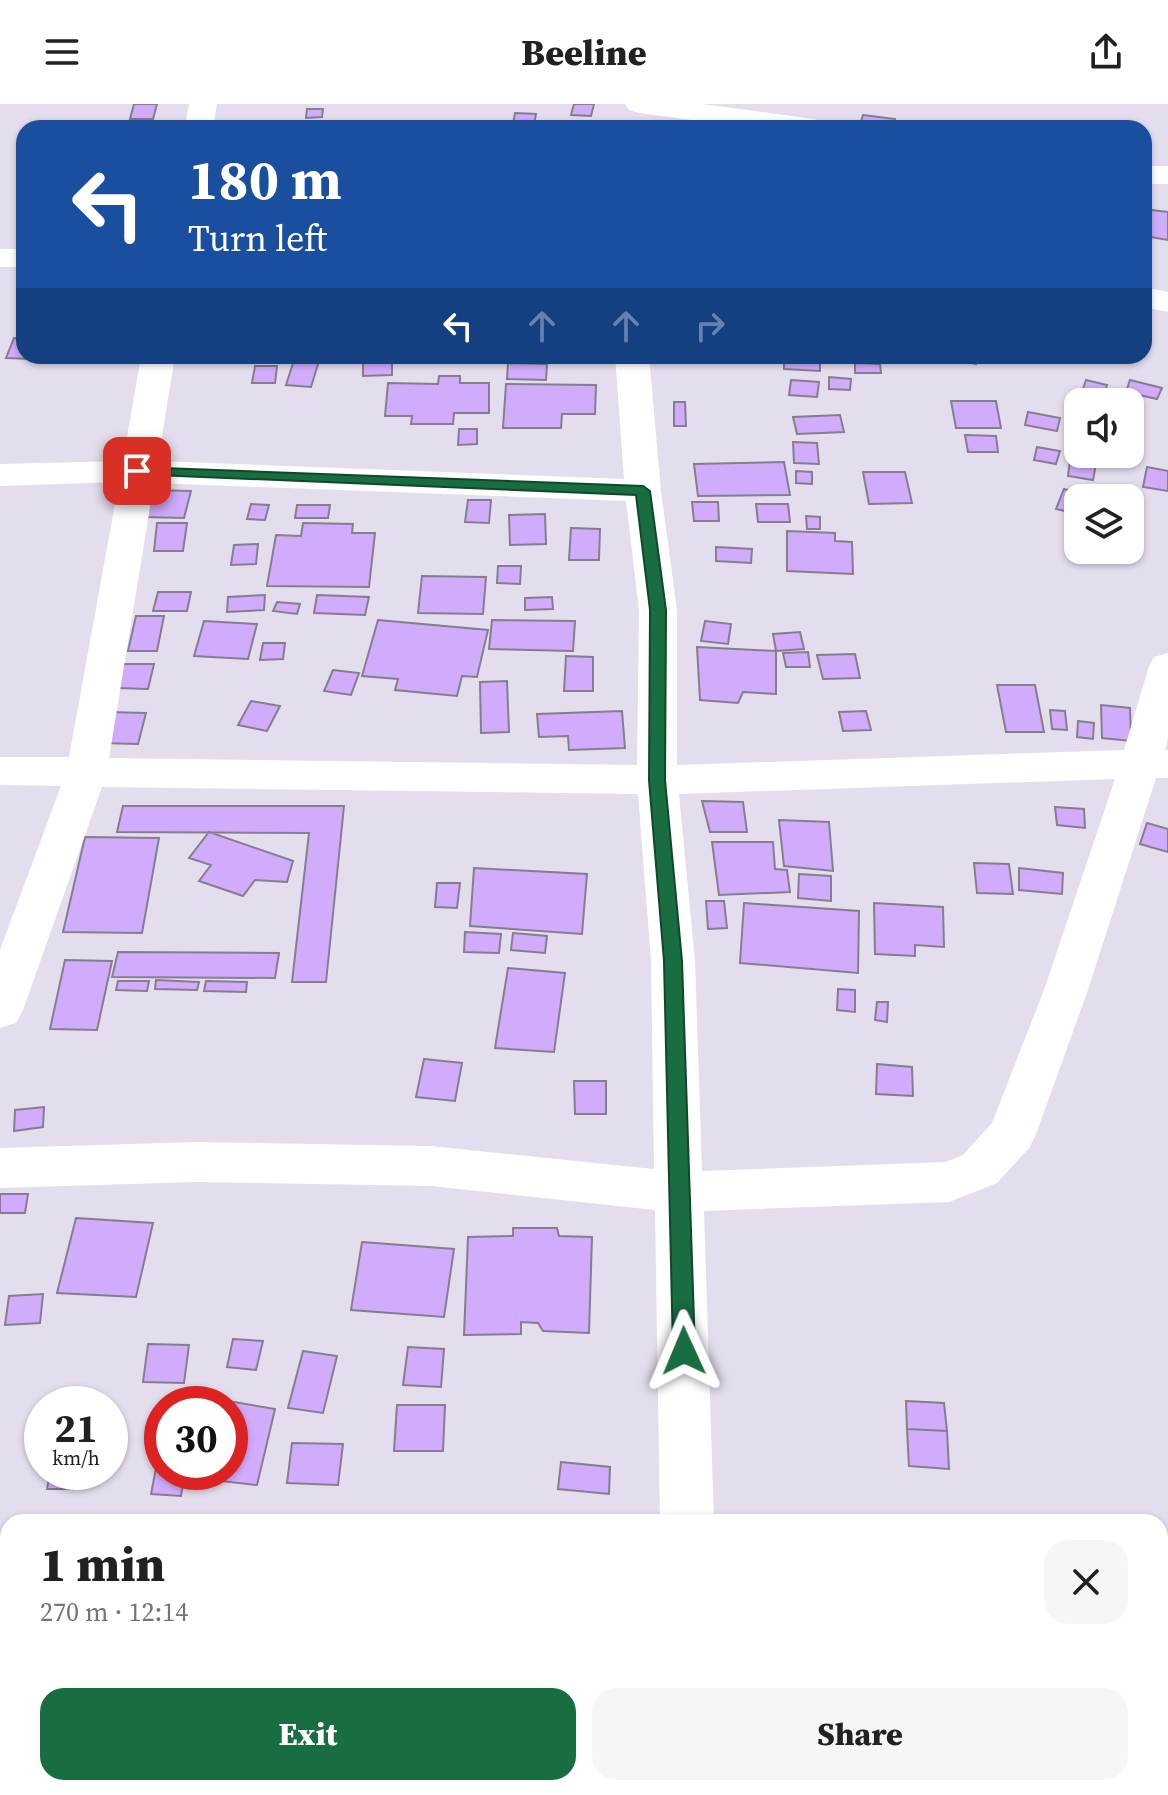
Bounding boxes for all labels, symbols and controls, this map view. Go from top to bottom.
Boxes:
text: Beeline [521,28,647,77]
icon: menu [40,30,84,74]
icon: share [1084,30,1128,74]
text: 180 m [188,141,342,218]
icon: left [56,152,160,256]
text: Turn left [188,214,327,263]
icon: left [436,304,480,348]
icon: ahead [520,304,564,348]
icon: ahead [604,304,648,348]
icon: right [688,304,732,348]
map controls [1064,388,1144,564]
button: sound [1064,388,1144,468]
pin [103,437,171,505]
icon: arrive [115,449,159,493]
button: layers [1064,484,1144,564]
position arrow [642,1309,726,1393]
speed limit sign: 30 [144,1386,248,1490]
text: 21 [54,1401,98,1455]
text: km/h [52,1444,100,1472]
text: 1 min [40,1531,165,1597]
button: close [1044,1540,1128,1624]
text: 270 m · 12:14 [40,1594,188,1630]
button: Exit [40,1688,576,1780]
button: Share [592,1688,1128,1780]

